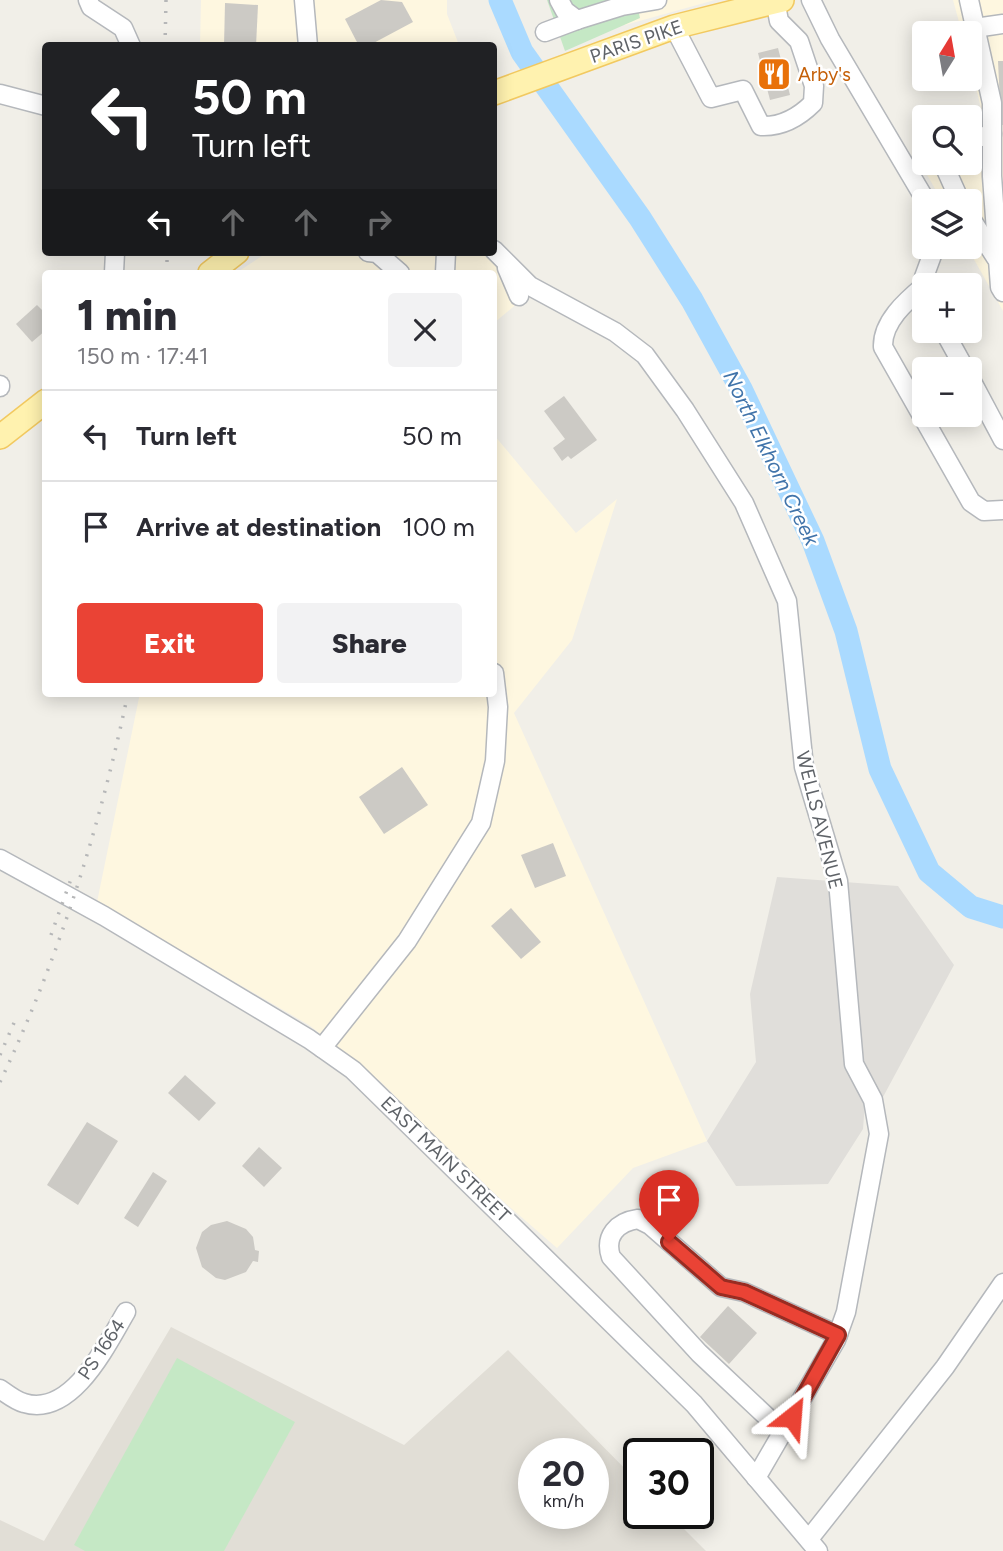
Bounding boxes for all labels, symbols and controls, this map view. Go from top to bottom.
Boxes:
street label: PARIS PIKE [587,15,685,68]
north arrow [912,21,982,91]
map controls [912,21,982,427]
restaurant icon: Arby's [755,55,793,93]
place label: Arby's [798,63,851,86]
text: 50 m [192,67,307,126]
icon: left [77,70,168,161]
button: search [912,105,982,175]
text: Turn left [192,127,311,165]
button: layers [912,189,982,259]
icon: left [141,203,179,241]
icon: ahead [214,203,252,241]
icon: ahead [287,203,325,241]
icon: right [360,203,398,241]
button: + [912,273,982,343]
text: 1 min [77,290,177,341]
button: close [388,293,462,367]
text: 150 m · 17:41 [77,342,208,370]
button: − [912,357,982,427]
water label: North Elkhorn Creek [718,366,825,550]
icon: left [77,417,115,455]
text: Turn left [136,420,237,452]
text: 50 m [402,420,462,452]
icon: arrive [77,508,115,546]
text: Arrive at destination [136,511,381,543]
text: 100 m [402,511,475,543]
button: Exit [77,603,263,683]
button: Share [277,603,462,683]
street label: WELLS AVENUE [791,749,848,892]
street label: EAST MAIN STREET [376,1092,516,1228]
pin [639,1170,699,1242]
icon: arrive [650,1181,688,1219]
street label: PS 1664 [73,1314,130,1384]
position arrow [755,1380,829,1454]
speed limit sign: 30 [623,1438,714,1529]
text: 20 [542,1453,585,1495]
text: km/h [543,1490,584,1512]

